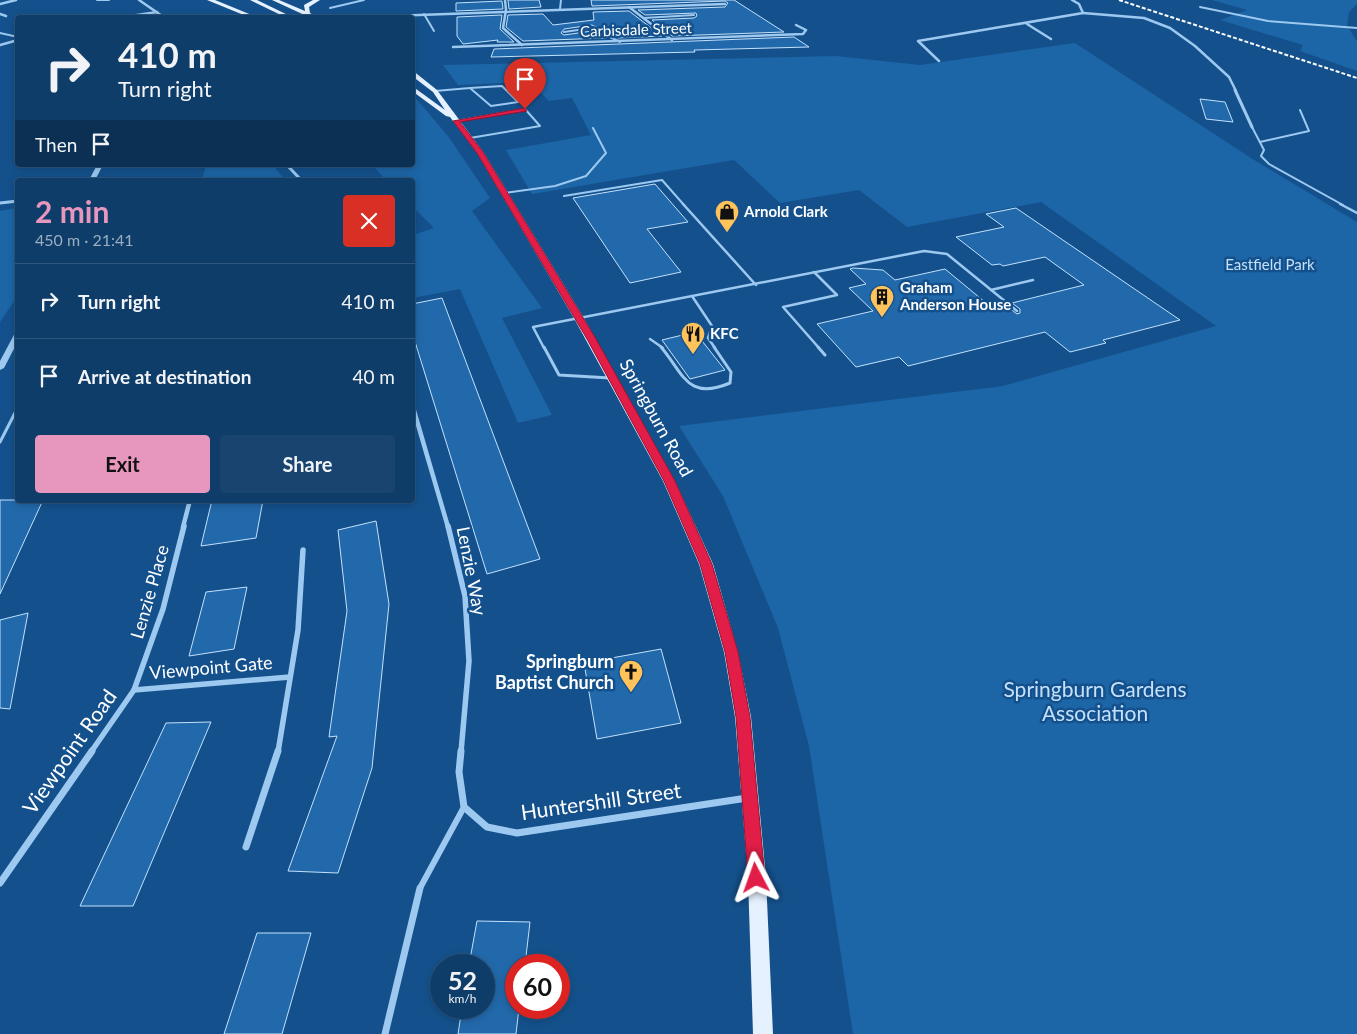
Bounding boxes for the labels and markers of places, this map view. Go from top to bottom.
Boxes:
pin [504,58,546,109]
shop icon: Arnold Clark [714,199,740,233]
place label: Arnold Clark [743,202,829,220]
place label: Graham Anderson House [899,278,1011,313]
building icon: Graham Anderson House [869,284,895,318]
restaurant icon: KFC [680,321,706,355]
place label: KFC [710,324,739,342]
place label: Springburn Baptist Church [495,650,614,693]
church icon: Springburn Baptist Church [618,659,644,693]

